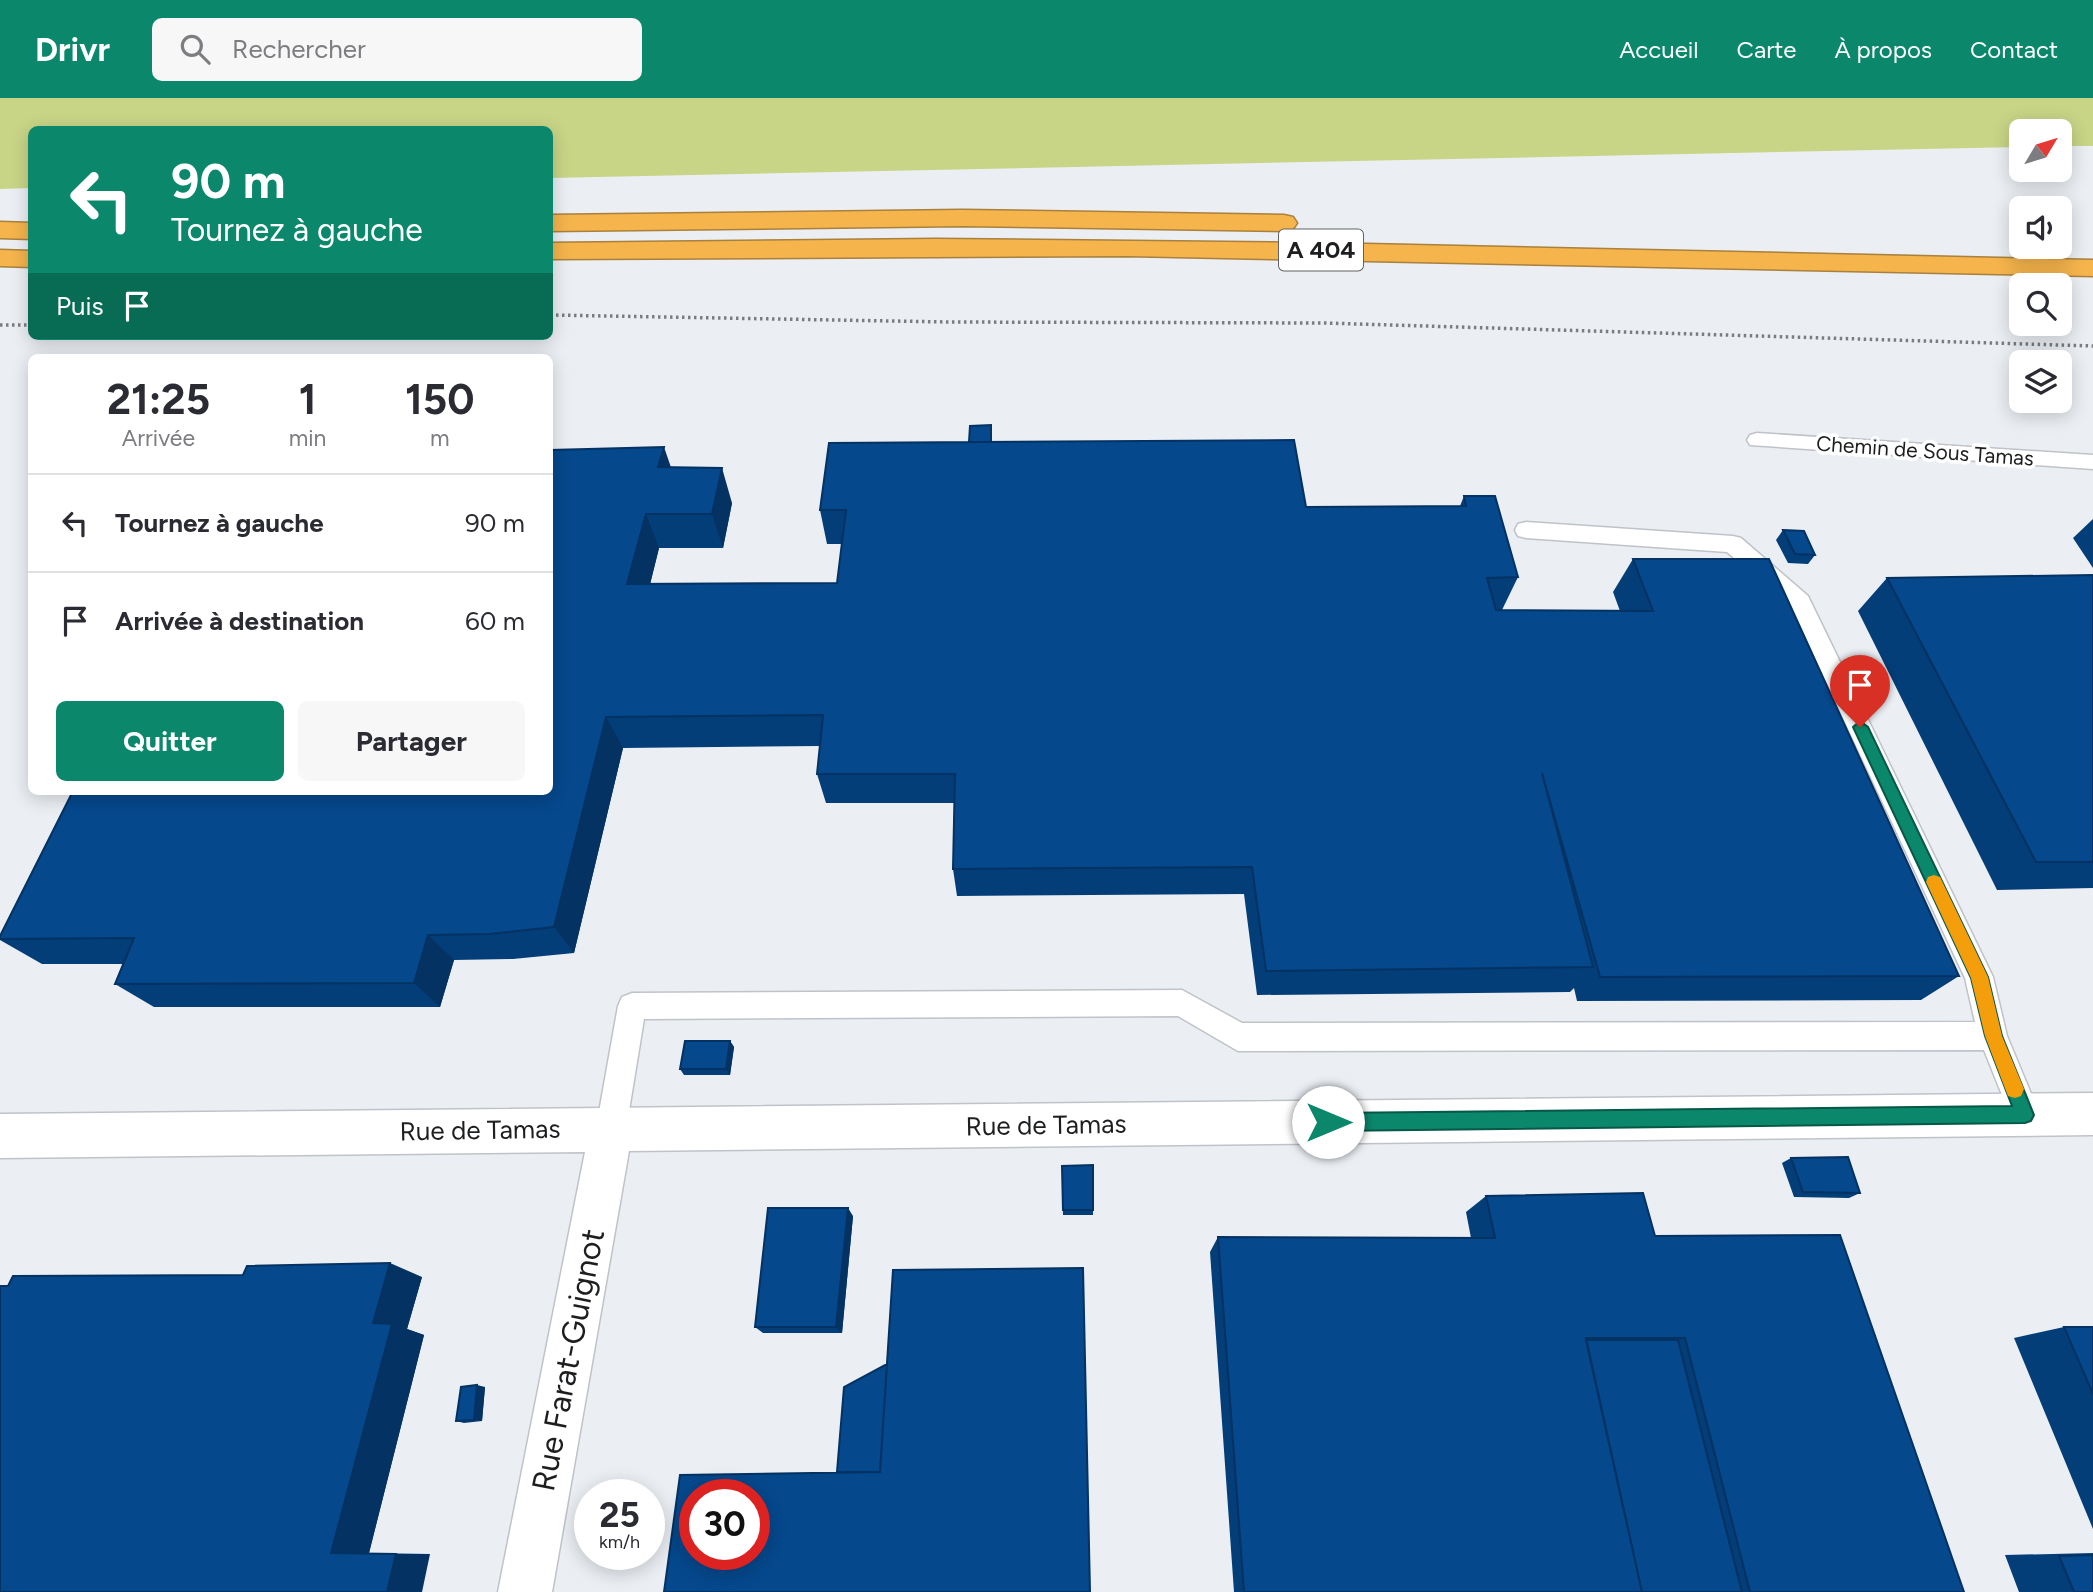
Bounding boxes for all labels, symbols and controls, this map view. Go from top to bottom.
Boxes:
search box [152,18,642,81]
text: Drivr [35,30,110,69]
icon: search [176,30,214,68]
text: Rechercher [232,33,366,65]
text: Accueil [1619,35,1699,64]
text: Carte [1737,35,1796,64]
text: À propos [1834,35,1932,64]
text: Contact [1970,35,2058,64]
north arrow [2009,119,2072,182]
map controls [2009,119,2072,413]
text: 90 m [171,151,286,210]
icon: left [56,154,147,245]
button: sound [2009,196,2072,259]
text: Tournez à gauche [171,211,423,249]
road number: A 404 [1279,230,1363,270]
button: search [2009,273,2072,336]
icon: arrive [118,287,156,325]
text: Puis [56,290,104,322]
button: layers [2009,350,2072,413]
text: 21:25 [107,374,210,425]
text: 1 [299,374,316,425]
text: 150 [405,374,474,425]
text: Arrivée [122,424,195,452]
text: min [289,424,326,452]
text: m [430,424,449,452]
street label: Chemin de Sous Tamas [1815,430,2035,471]
icon: left [56,504,94,542]
text: Tournez à gauche [115,507,324,539]
text: 90 m [465,507,525,539]
icon: arrive [56,602,94,640]
text: Arrivée à destination [115,605,364,637]
text: 60 m [465,605,525,637]
pin [1830,655,1890,727]
icon: arrive [1841,666,1879,704]
button: Quitter [56,701,284,781]
button: Partager [298,701,525,781]
position arrow [1291,1085,1365,1159]
street label: Rue de Tamas [965,1108,1127,1142]
street label: Rue de Tamas [399,1113,561,1147]
street label: Rue Farat-Guignot [524,1226,612,1494]
speed limit sign: 30 [679,1479,770,1570]
text: 25 [599,1494,640,1536]
text: km/h [599,1531,640,1553]

